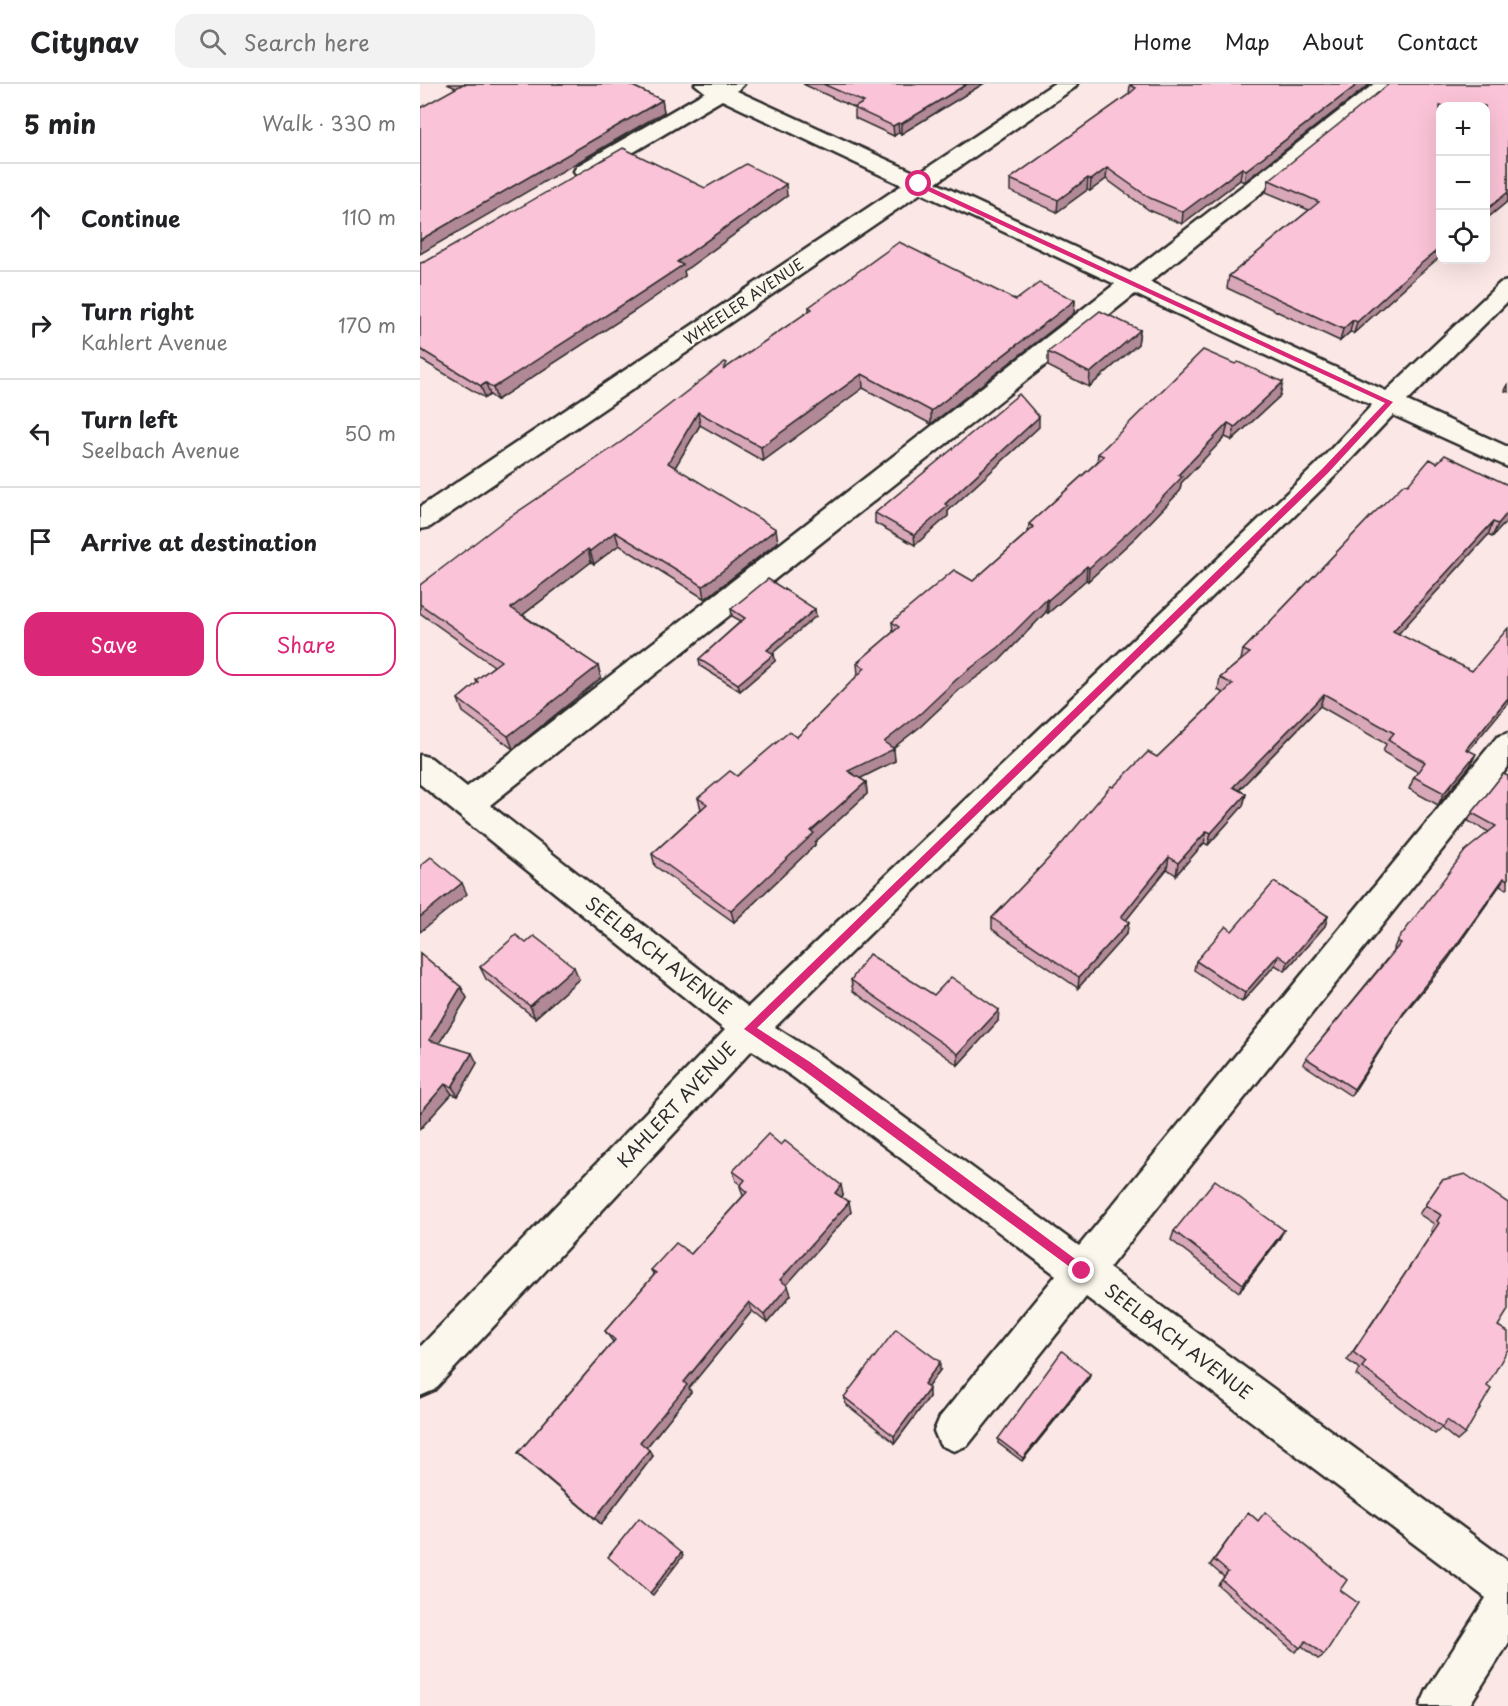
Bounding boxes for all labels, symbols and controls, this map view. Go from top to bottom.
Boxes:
search box [175,14,595,68]
text: Citynav [30,20,139,63]
icon: search [196,25,229,58]
text: Search here [244,25,370,58]
text: Home [1133,25,1192,57]
text: Map [1225,25,1270,57]
text: About [1303,25,1364,57]
text: Contact [1397,25,1478,57]
map controls [1436,102,1490,264]
button: + [1436,102,1490,156]
text: 5 min [24,104,96,143]
text: Walk · 330 m [262,108,396,138]
button: − [1436,156,1490,210]
route start [905,170,931,196]
icon: ahead [24,201,57,234]
text: Continue [81,201,180,234]
text: 110 m [342,202,396,232]
button: locate [1436,210,1490,264]
street label: WHEELER AVENUE [678,252,808,350]
text: Turn right [81,294,194,327]
icon: right [24,309,57,342]
text: 170 m [338,310,396,340]
text: Kahlert Avenue [81,327,228,357]
text: Turn left [81,402,178,435]
icon: left [24,417,57,450]
text: 50 m [344,418,396,448]
text: Seelbach Avenue [81,435,240,465]
icon: arrive [24,525,57,558]
text: Arrive at destination [81,525,317,558]
button: Save [24,612,204,676]
button: Share [216,612,396,676]
street label: SEELBACH AVENUE [580,889,738,1020]
street label: KAHLERT AVENUE [610,1035,742,1173]
route end [1068,1257,1094,1283]
street label: SEELBACH AVENUE [1099,1276,1258,1405]

